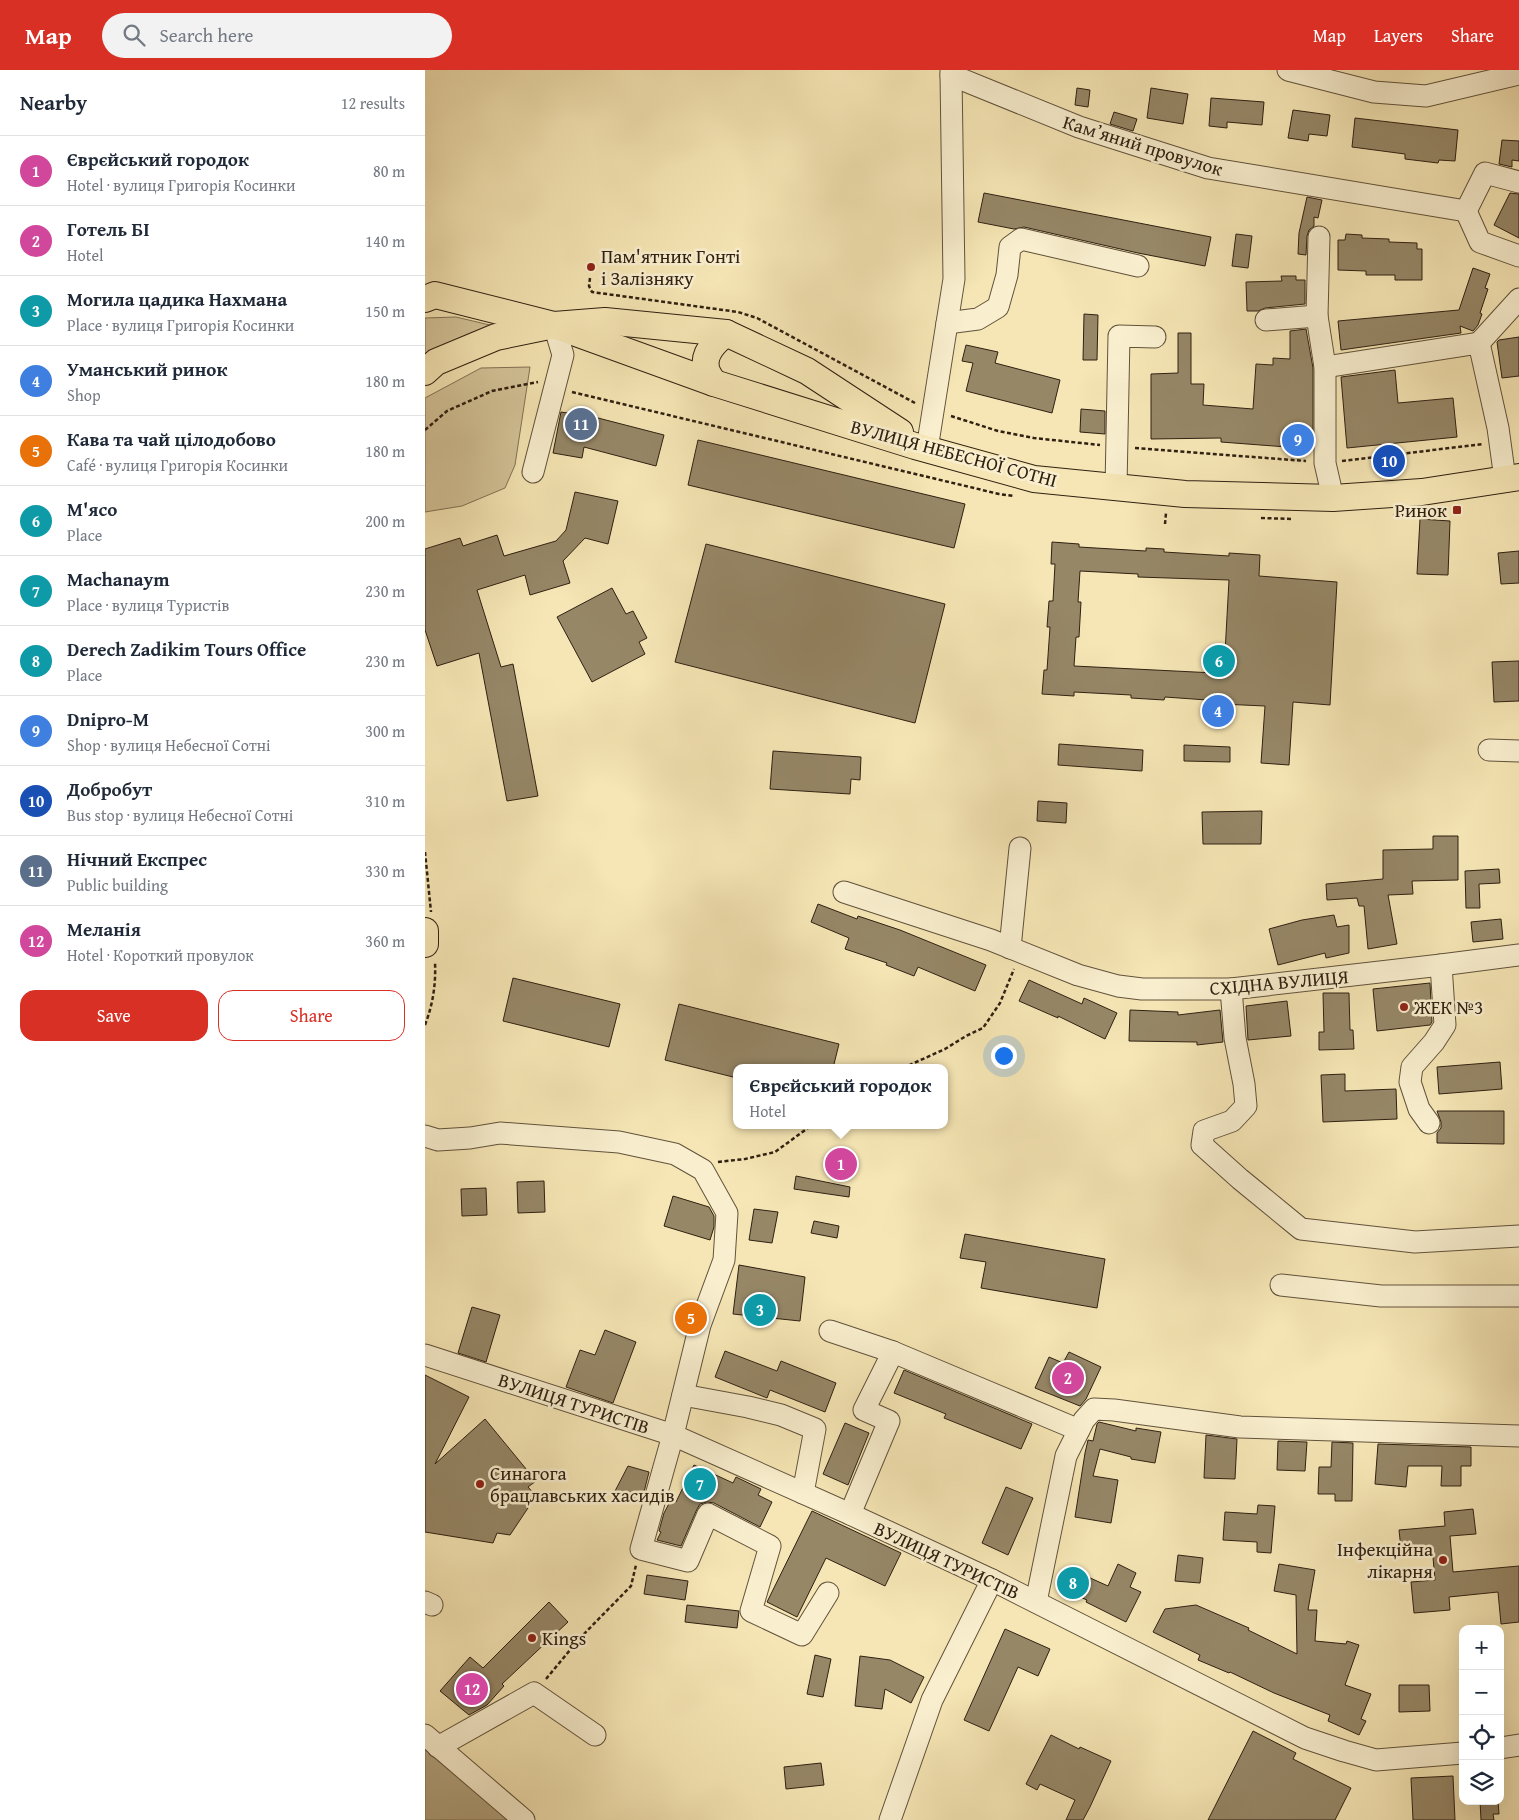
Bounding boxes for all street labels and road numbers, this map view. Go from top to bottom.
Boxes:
street label: Камʼяний провулок [1060,107,1226,183]
street label: ВУЛИЦЯ НЕБЕСНОЇ СОТНІ [848,412,1061,494]
street label: СХІДНА ВУЛИЦЯ [1209,962,1349,1002]
street label: ВУЛИЦЯ ТУРИСТІВ [495,1365,653,1441]
street label: ВУЛИЦЯ ТУРИСТІВ [870,1514,1024,1606]

